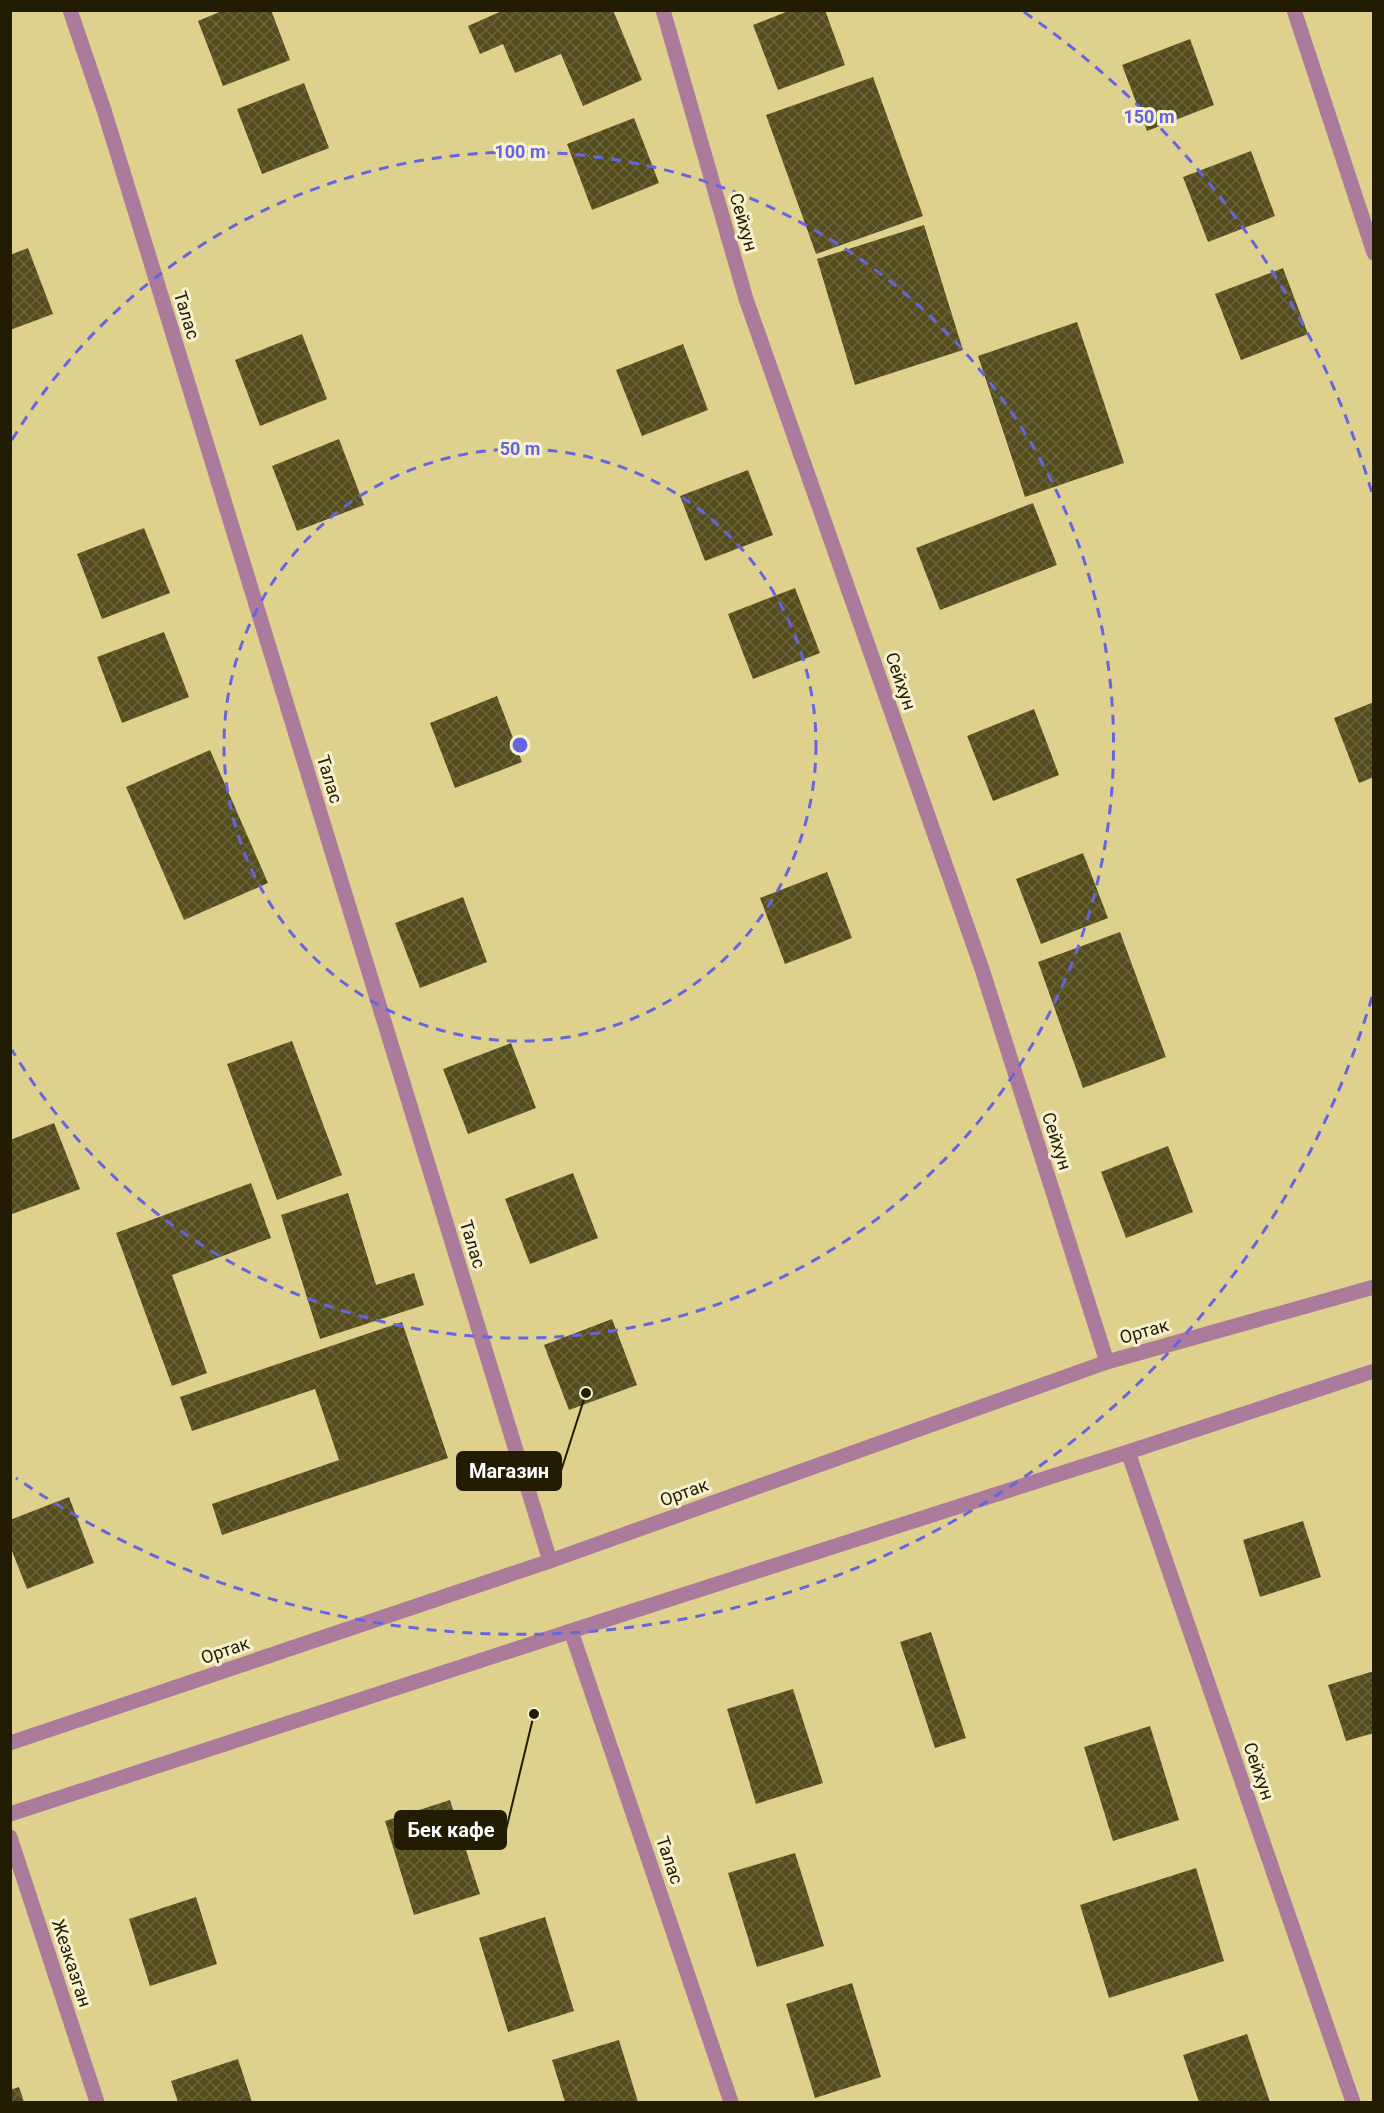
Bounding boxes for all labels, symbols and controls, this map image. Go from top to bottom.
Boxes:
text: 150 m [1123,106,1175,127]
text: 100 m [494,141,546,162]
street label: Сейхун [726,191,762,253]
street label: Талас [170,288,204,342]
text: 50 m [500,438,540,459]
street label: Сейхун [881,649,921,713]
centre of rings [510,735,530,755]
street label: Талас [313,752,347,806]
street label: Сейхун [1038,1109,1076,1173]
street label: Талас [456,1217,490,1271]
street label: Ортак [1117,1314,1171,1348]
callout: Магазин [457,1452,561,1490]
text: Магазин [469,1459,549,1483]
street label: Ортак [657,1474,711,1510]
street label: Ортак [198,1632,252,1668]
street label: Сейхун [1239,1739,1279,1803]
callout: Бек кафе [395,1811,506,1849]
text: Бек кафе [408,1818,495,1842]
street label: Талас [652,1833,688,1887]
street label: Жезказган [48,1916,96,2010]

